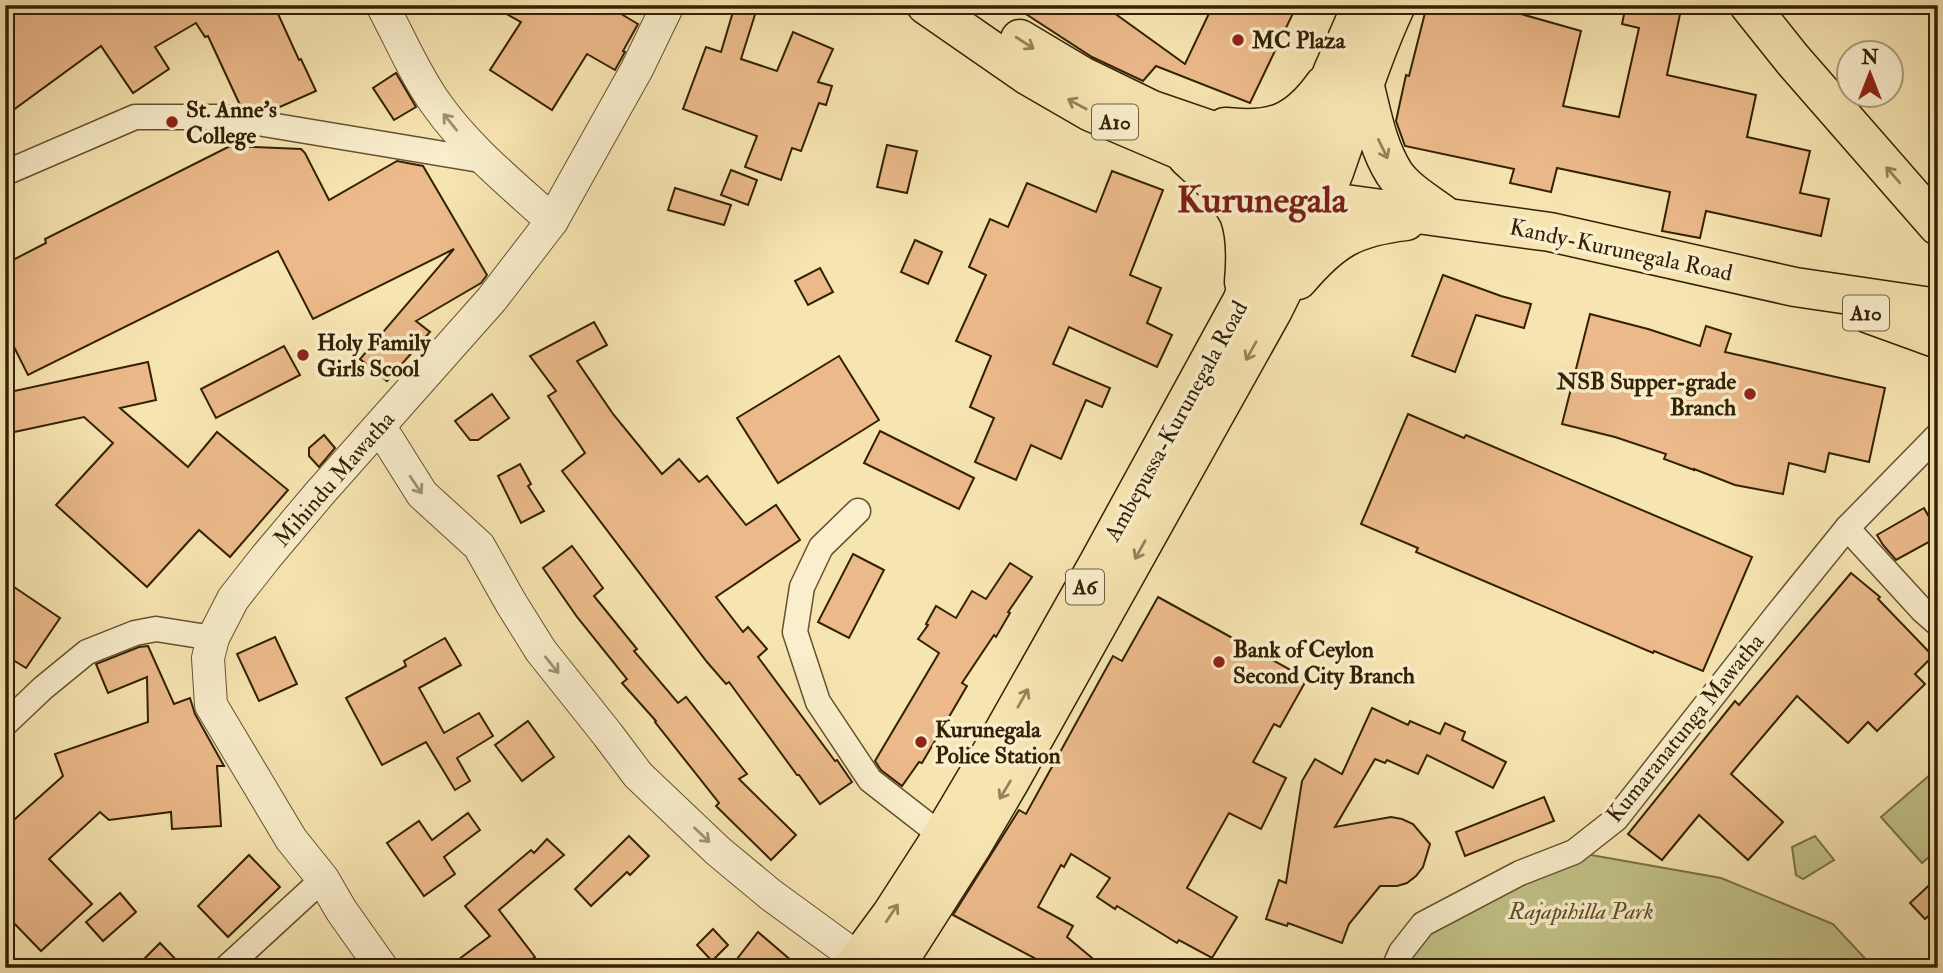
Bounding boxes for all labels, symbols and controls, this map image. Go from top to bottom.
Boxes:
place label: MC Plaza [1251,26,1347,55]
marker: MC Plaza [1230,32,1246,48]
one-way arrow [1015,36,1035,50]
north arrow [1834,38,1904,108]
text: N [1860,46,1879,70]
place label: St. Anne's College [186,95,277,151]
one-way arrow [1067,97,1088,110]
road number: A10 [1092,104,1138,140]
one-way arrow [443,113,458,132]
marker: St. Anne's College [164,114,180,130]
one-way arrow [1377,138,1390,159]
one-way arrow [1885,166,1901,184]
district label: Kurunegala [1177,177,1349,224]
street label: Kandy-Kurunegala Road [1507,212,1735,288]
street label: Ambepussa-Kurunegala Road [1097,296,1255,548]
road number: A10 [1843,296,1889,330]
place label: Holy Family Girls Scool [317,328,431,383]
one-way arrow [1244,340,1257,361]
marker: Holy Family Girls Scool [295,347,311,363]
place label: NSB Supper-grade Branch [1556,367,1736,422]
marker: NSB Supper-grade Branch [1742,386,1758,402]
street label: Mihindu Mawatha [267,405,401,553]
one-way arrow [410,474,424,494]
one-way arrow [1133,539,1147,559]
road number: A6 [1066,570,1104,604]
street label: Kumaranatunga Mawatha [1600,627,1771,828]
place label: Bank of Ceylon Second City Branch [1233,635,1415,691]
marker: Bank of Ceylon Second City Branch [1211,654,1227,670]
one-way arrow [544,655,560,673]
one-way arrow [1016,688,1030,708]
place label: Kurunegala Police Station [935,715,1061,770]
marker: Kurunegala Police Station [913,734,929,750]
one-way arrow [997,780,1011,800]
one-way arrow [693,827,710,844]
park label: Rajapihilla Park [1508,897,1653,926]
one-way arrow [885,904,899,923]

